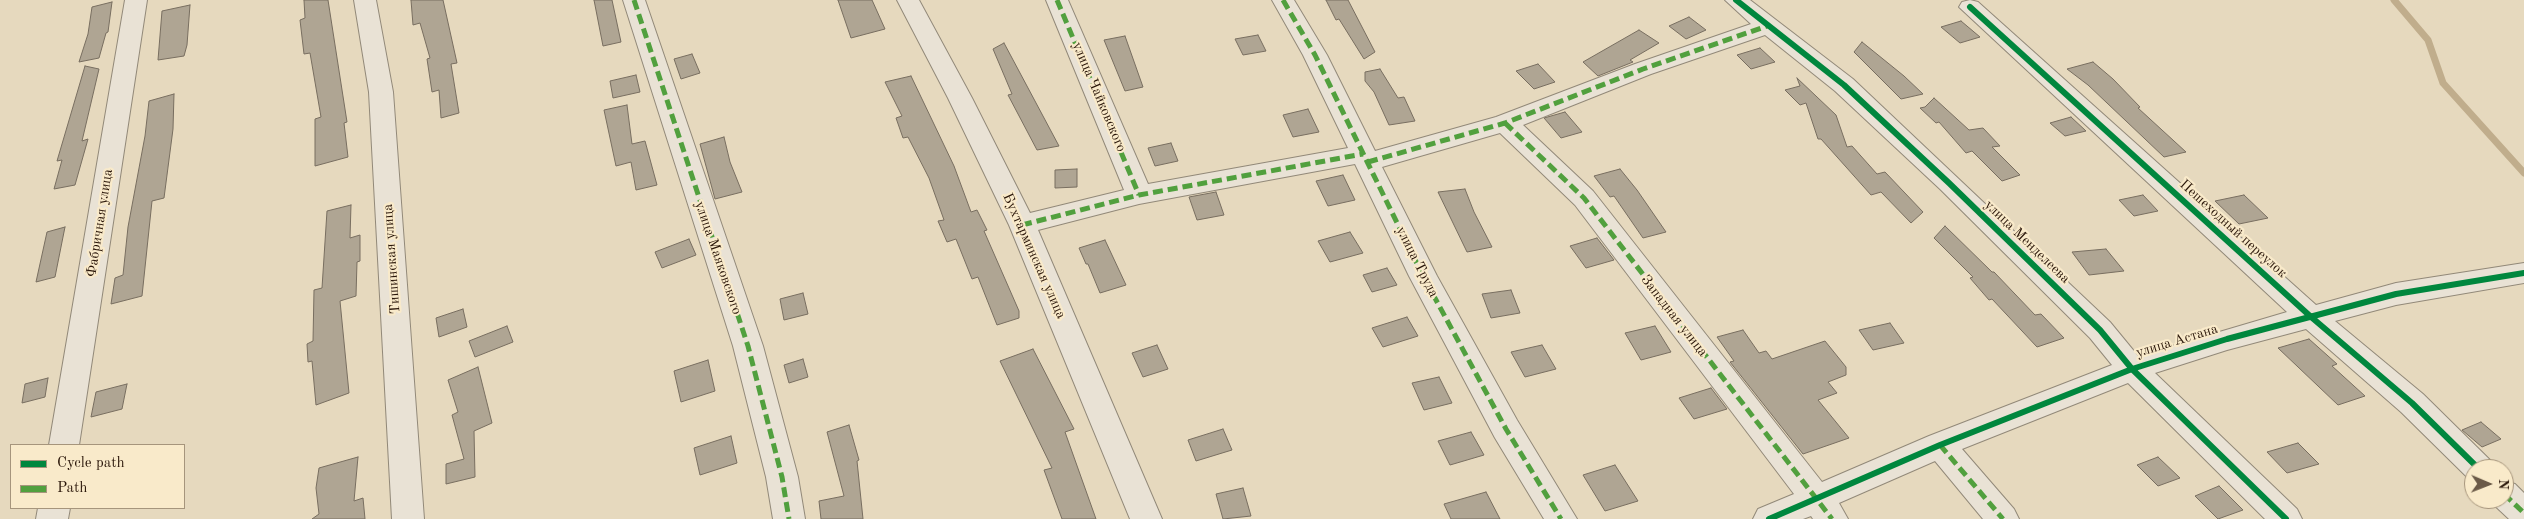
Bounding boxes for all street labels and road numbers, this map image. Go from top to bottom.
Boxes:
street label: улица Чайковского [1068,40,1130,154]
street label: Фабричная улица [83,168,117,278]
street label: Пешеходный переулок [2176,176,2290,282]
street label: Бухтарминская улица [999,191,1069,321]
street label: улица Менделеева [1981,197,2073,287]
street label: улица Маяковского [691,199,745,317]
street label: Тишинская улица [380,203,404,315]
street label: улица Труда [1392,224,1442,300]
street label: Западная улица [1637,272,1711,360]
street label: улица Астана [2134,321,2220,361]

